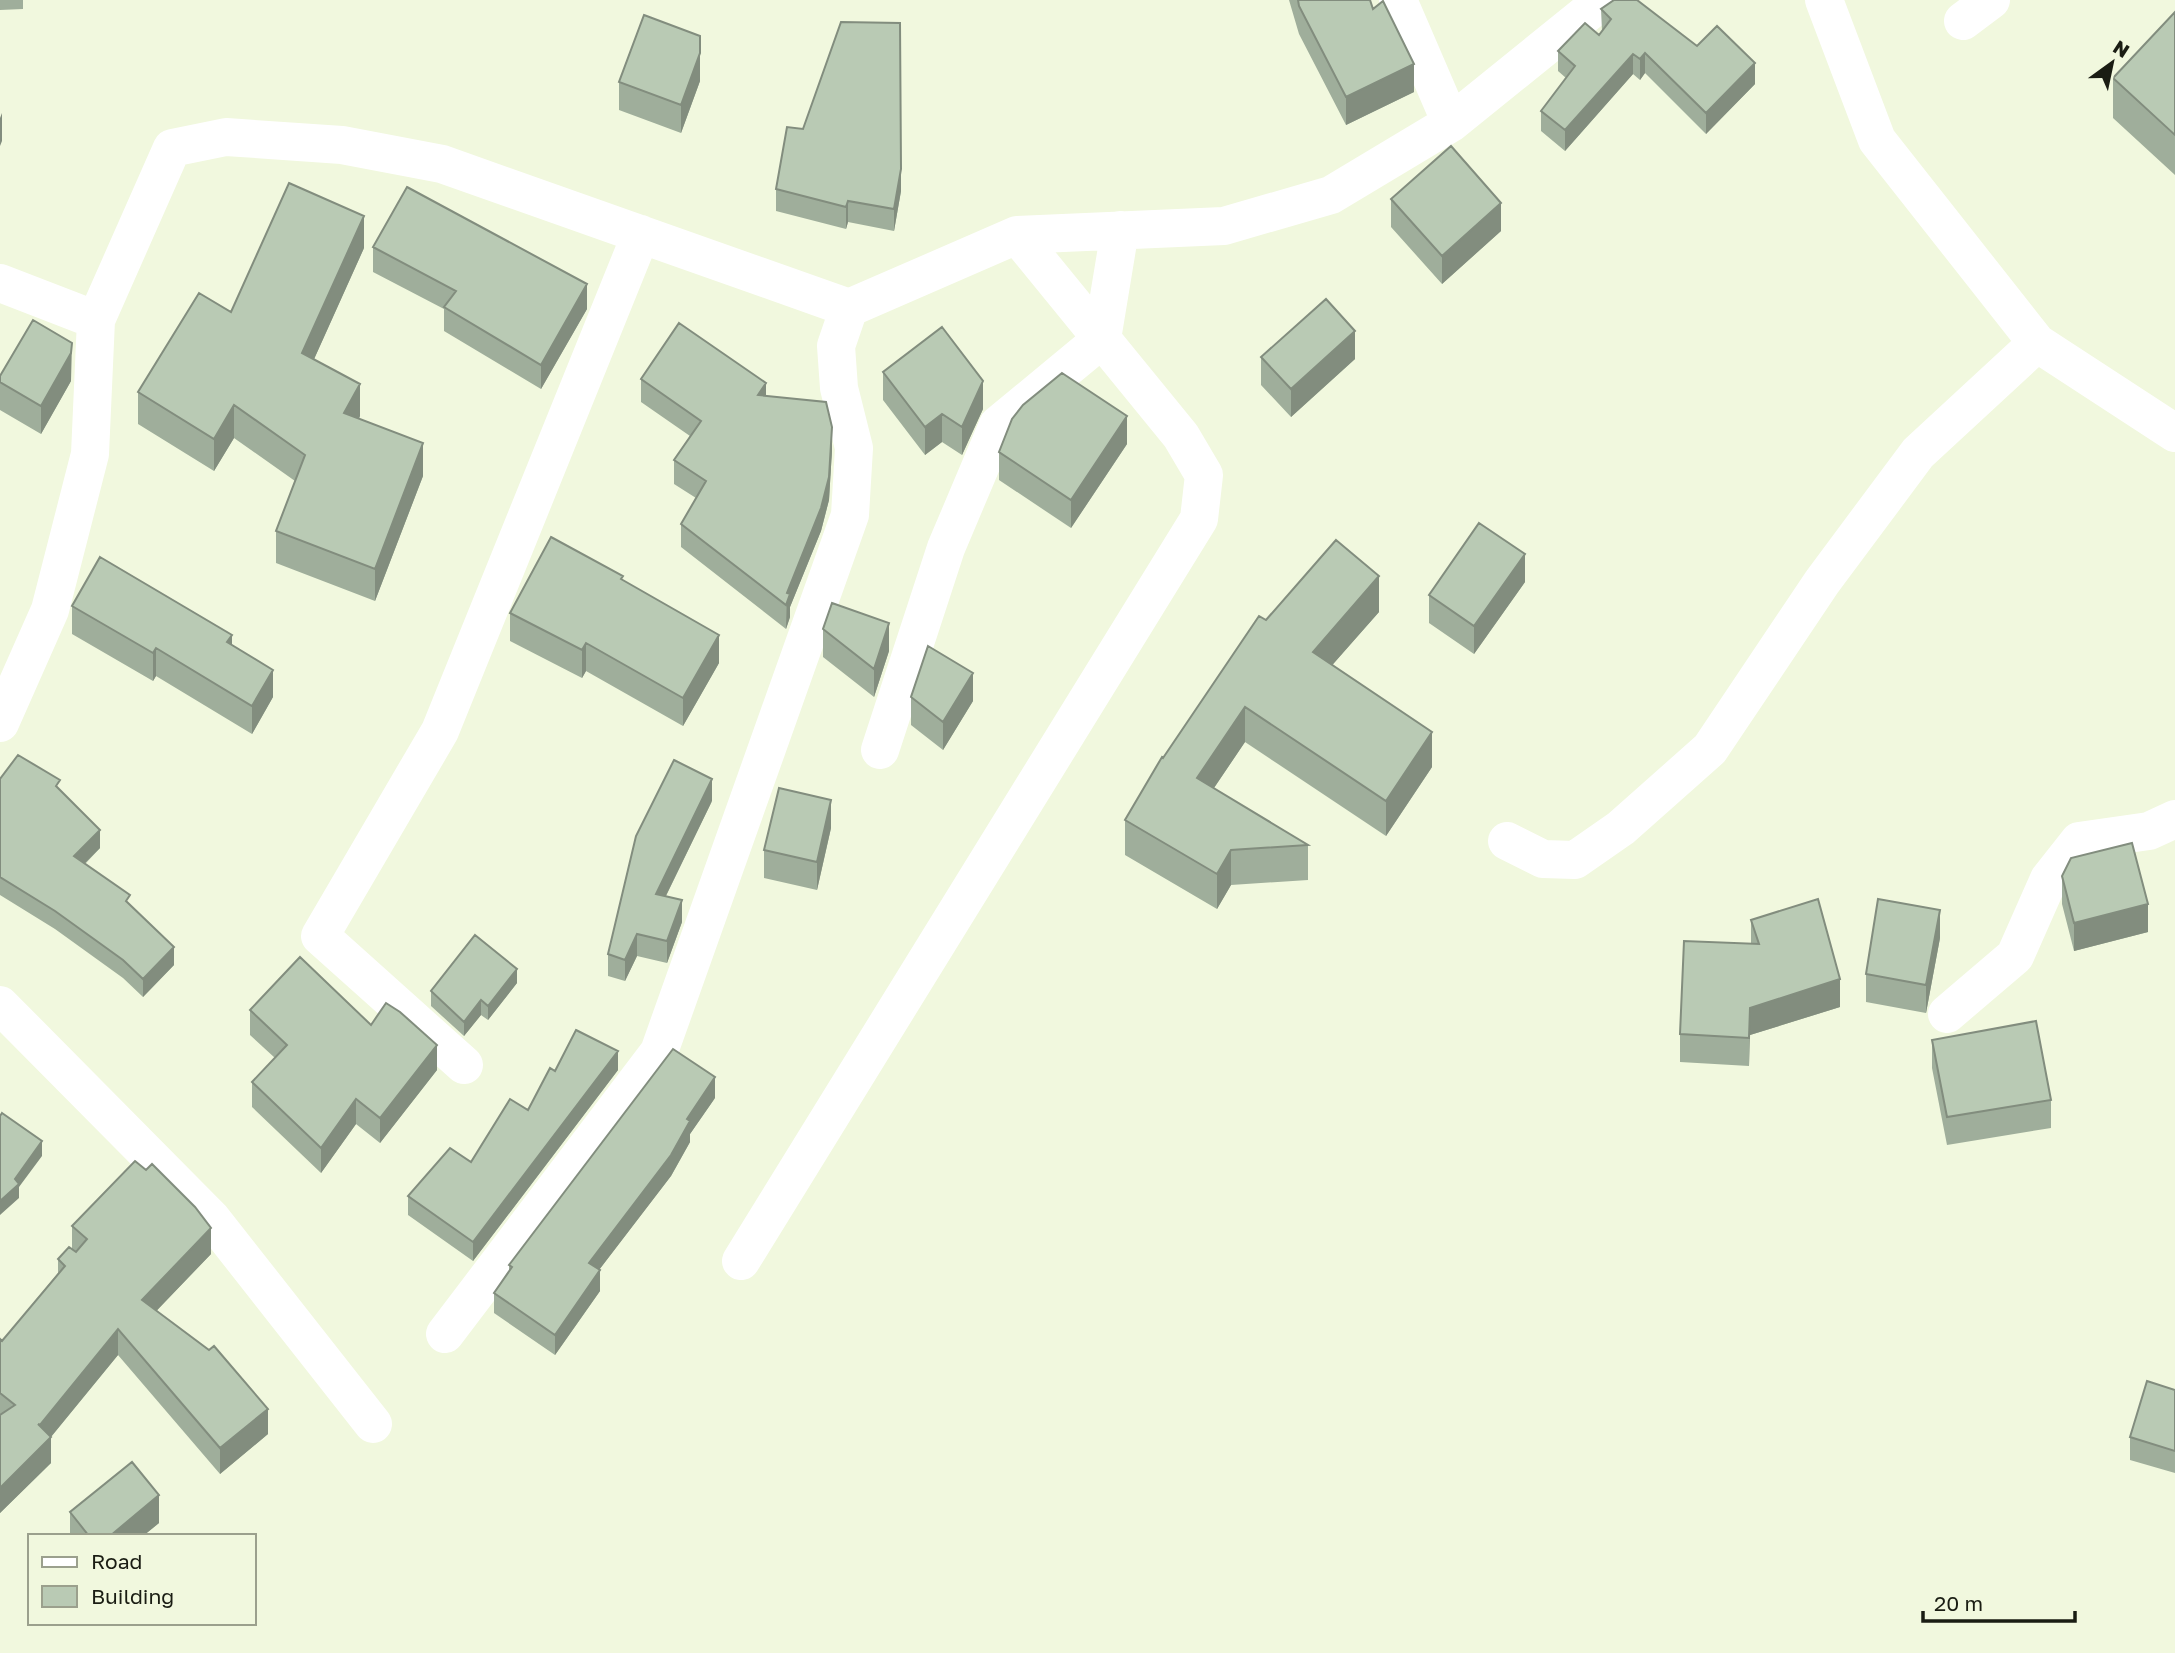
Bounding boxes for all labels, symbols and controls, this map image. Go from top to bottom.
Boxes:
north arrow [2077,28,2147,98]
text: N [2109,35,2134,62]
legend [28,1534,256,1625]
text: Road [91,1548,142,1574]
scale bar [1923,1580,2075,1624]
text: Building [91,1583,174,1609]
text: 20 m [1934,1590,1983,1616]

